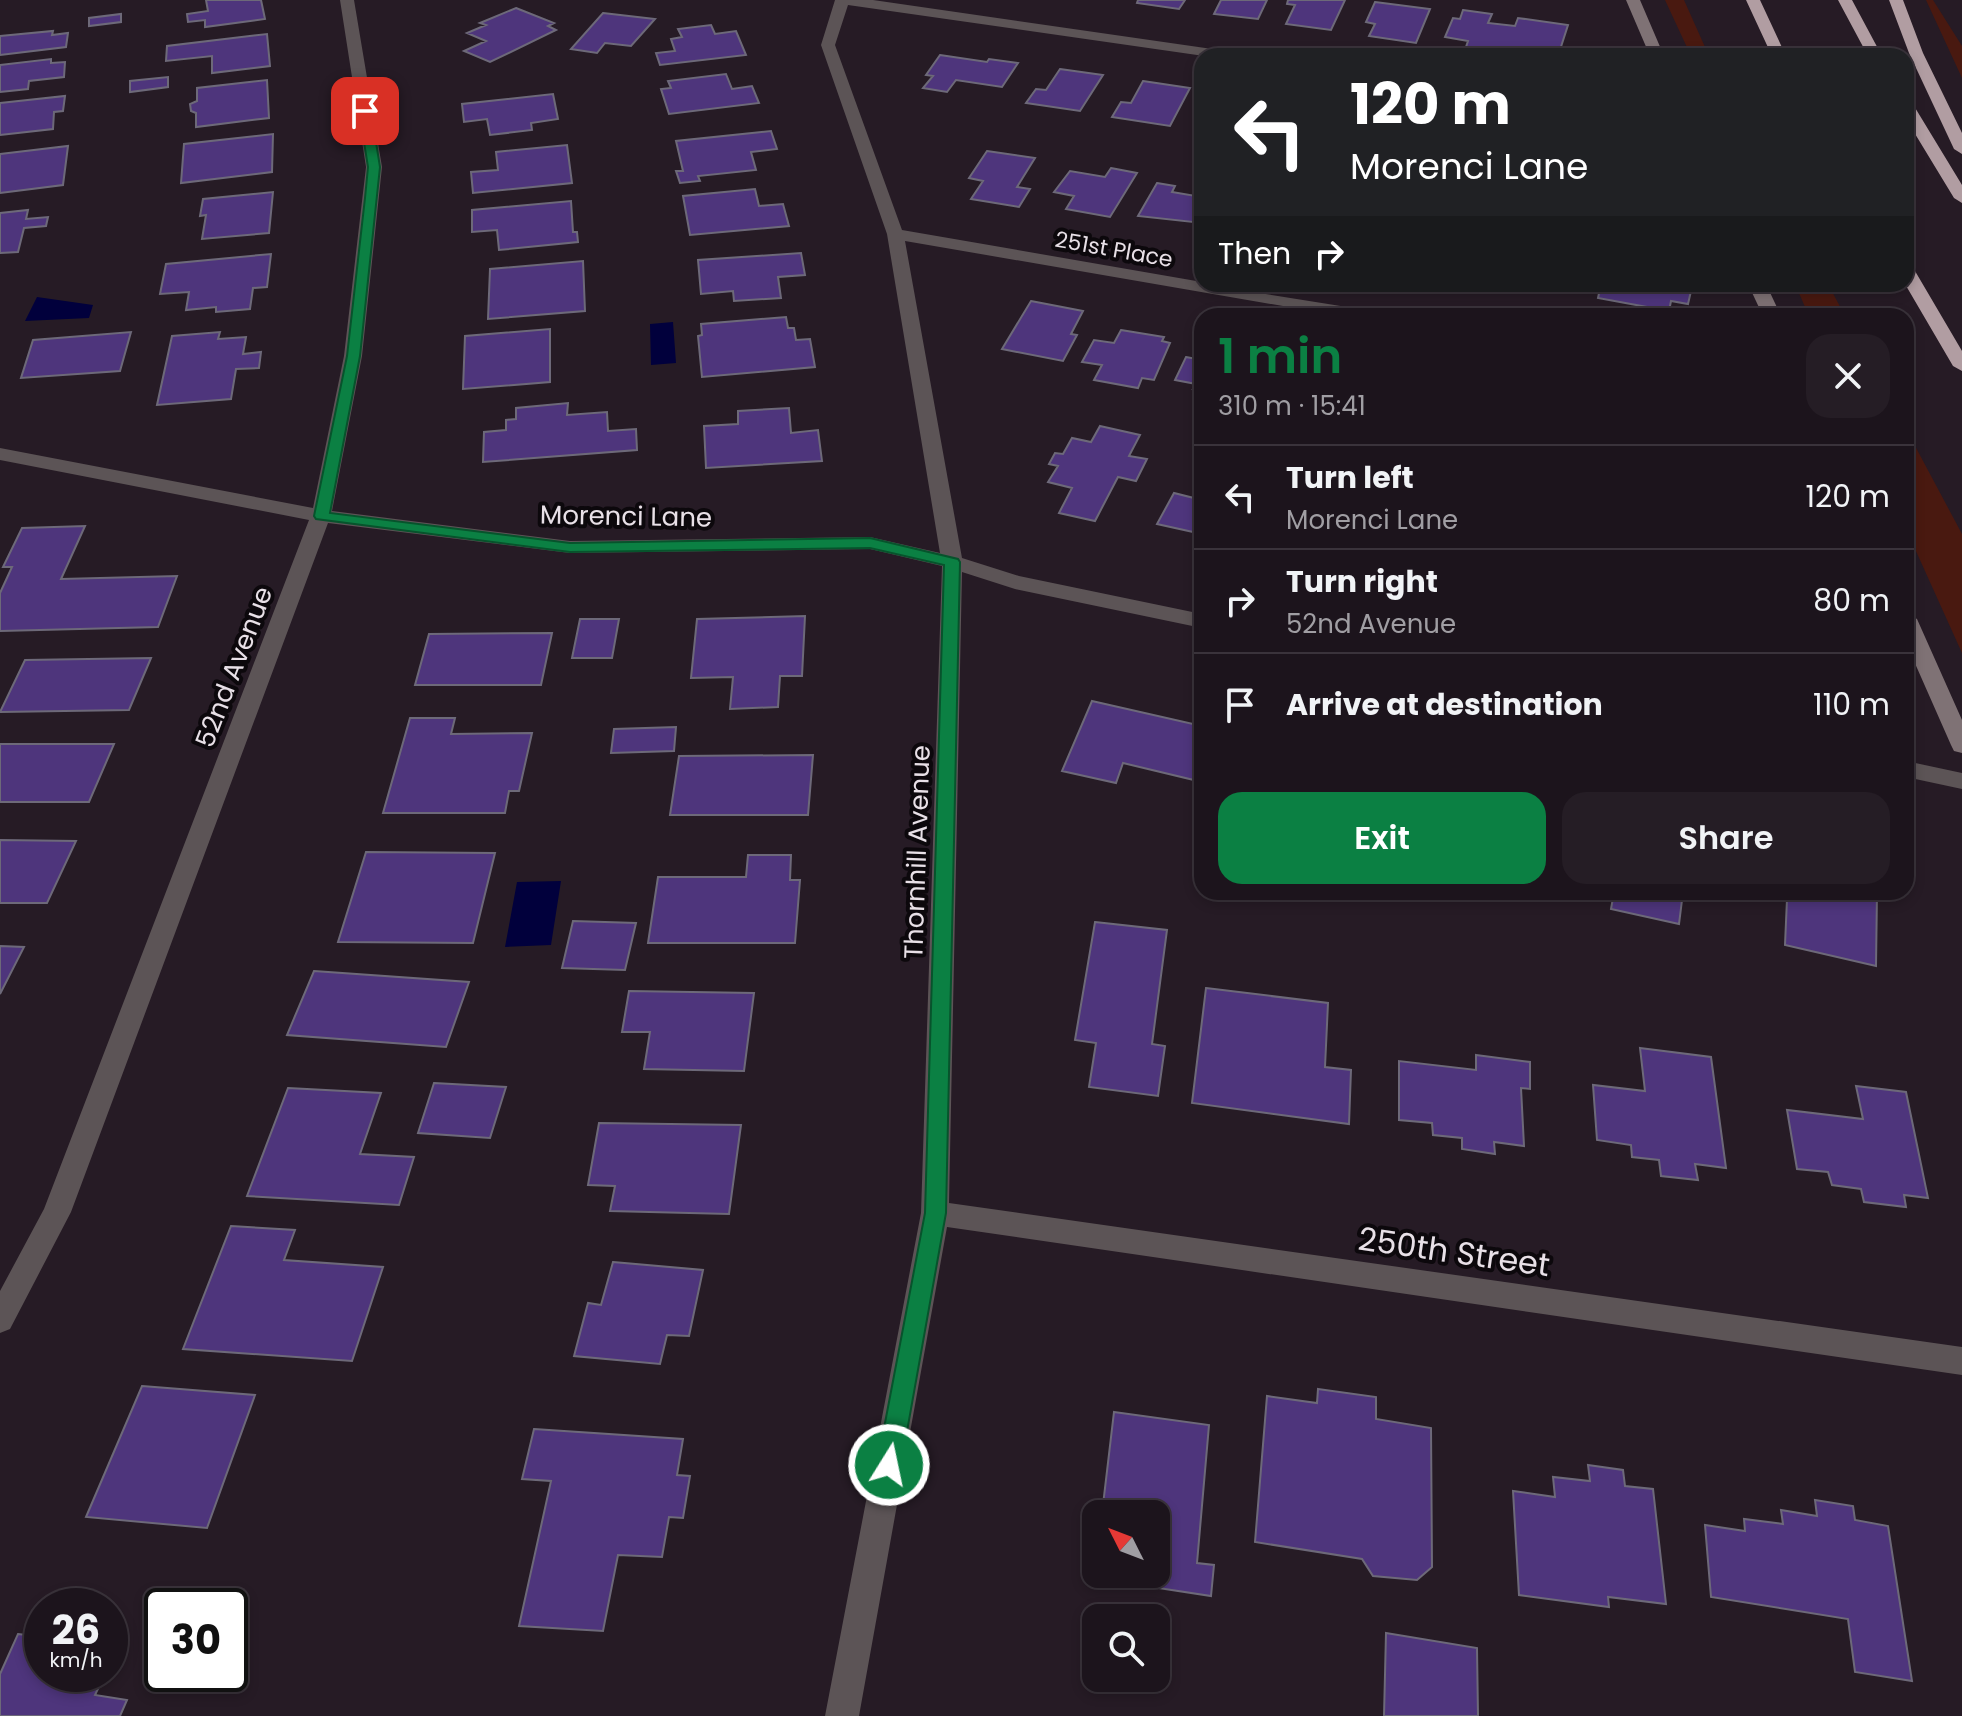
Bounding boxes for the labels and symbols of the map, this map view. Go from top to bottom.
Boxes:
pin [331,77,399,145]
street label: 251st Place [1053,224,1175,275]
street label: Morenci Lane [540,497,712,535]
street label: 52nd Avenue [187,581,281,753]
street label: Thornhill Avenue [895,744,939,960]
street label: 250th Street [1355,1216,1553,1287]
position arrow [847,1423,931,1507]
north arrow [1082,1500,1170,1588]
speed limit sign: 30 [144,1588,248,1692]

